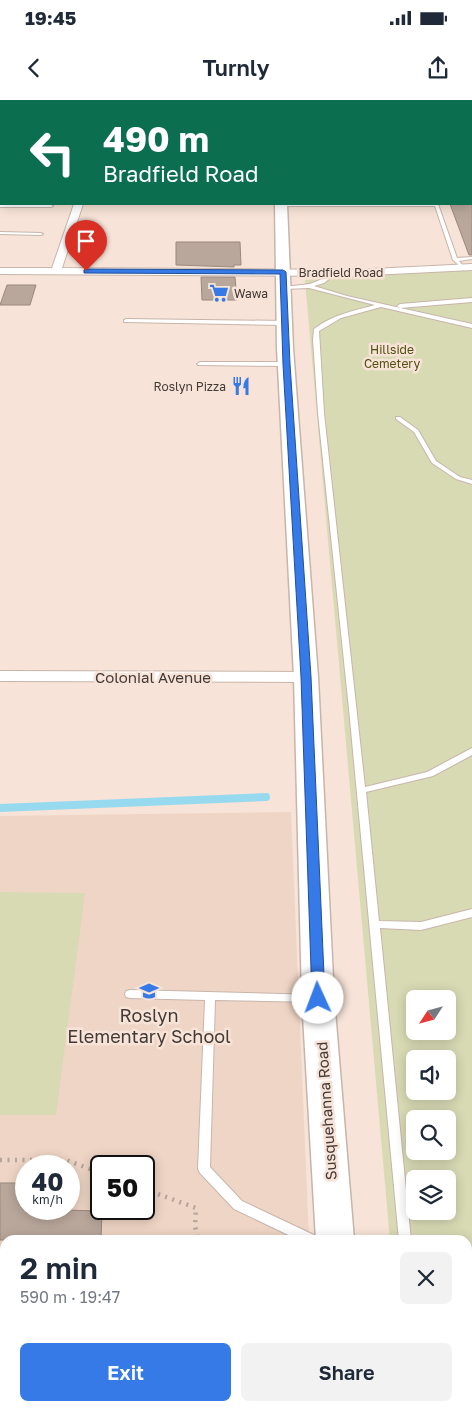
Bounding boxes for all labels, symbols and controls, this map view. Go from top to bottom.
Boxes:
text: 19:45 [25,6,76,29]
icon: back [20,54,48,82]
text: Turnly [203,54,269,81]
icon: share [424,54,452,82]
text: 490 m [103,118,209,160]
icon: left [20,120,85,185]
text: Bradfield Road [103,160,259,187]
pin [65,220,107,271]
icon: arrive [72,227,100,255]
street label: Bradfield Road [299,265,383,280]
supermarket icon: Wawa [208,282,230,304]
place label: Wawa [234,286,268,301]
park label: Hillside Cemetery [364,342,420,371]
restaurant icon: Roslyn Pizza [230,375,252,397]
place label: Roslyn Pizza [153,379,226,394]
street label: Colonial Avenue [95,668,211,686]
position arrow [291,971,343,1023]
school or university icon: Roslyn Elementary School [138,980,160,1002]
north arrow [406,990,456,1040]
map controls [406,990,456,1220]
place label: Roslyn Elementary School [67,1004,231,1047]
street label: Susquehanna Road [312,1041,340,1181]
button: sound [406,1050,456,1100]
button: search [406,1110,456,1160]
speed limit sign: 50 [90,1155,155,1220]
text: 40 [32,1166,63,1197]
button: layers [406,1170,456,1220]
text: km/h [32,1192,63,1207]
text: 2 min [20,1250,98,1286]
button: close [400,1252,452,1304]
text: 590 m · 19:47 [20,1287,120,1307]
button: Exit [20,1343,231,1401]
button: Share [241,1343,452,1401]

